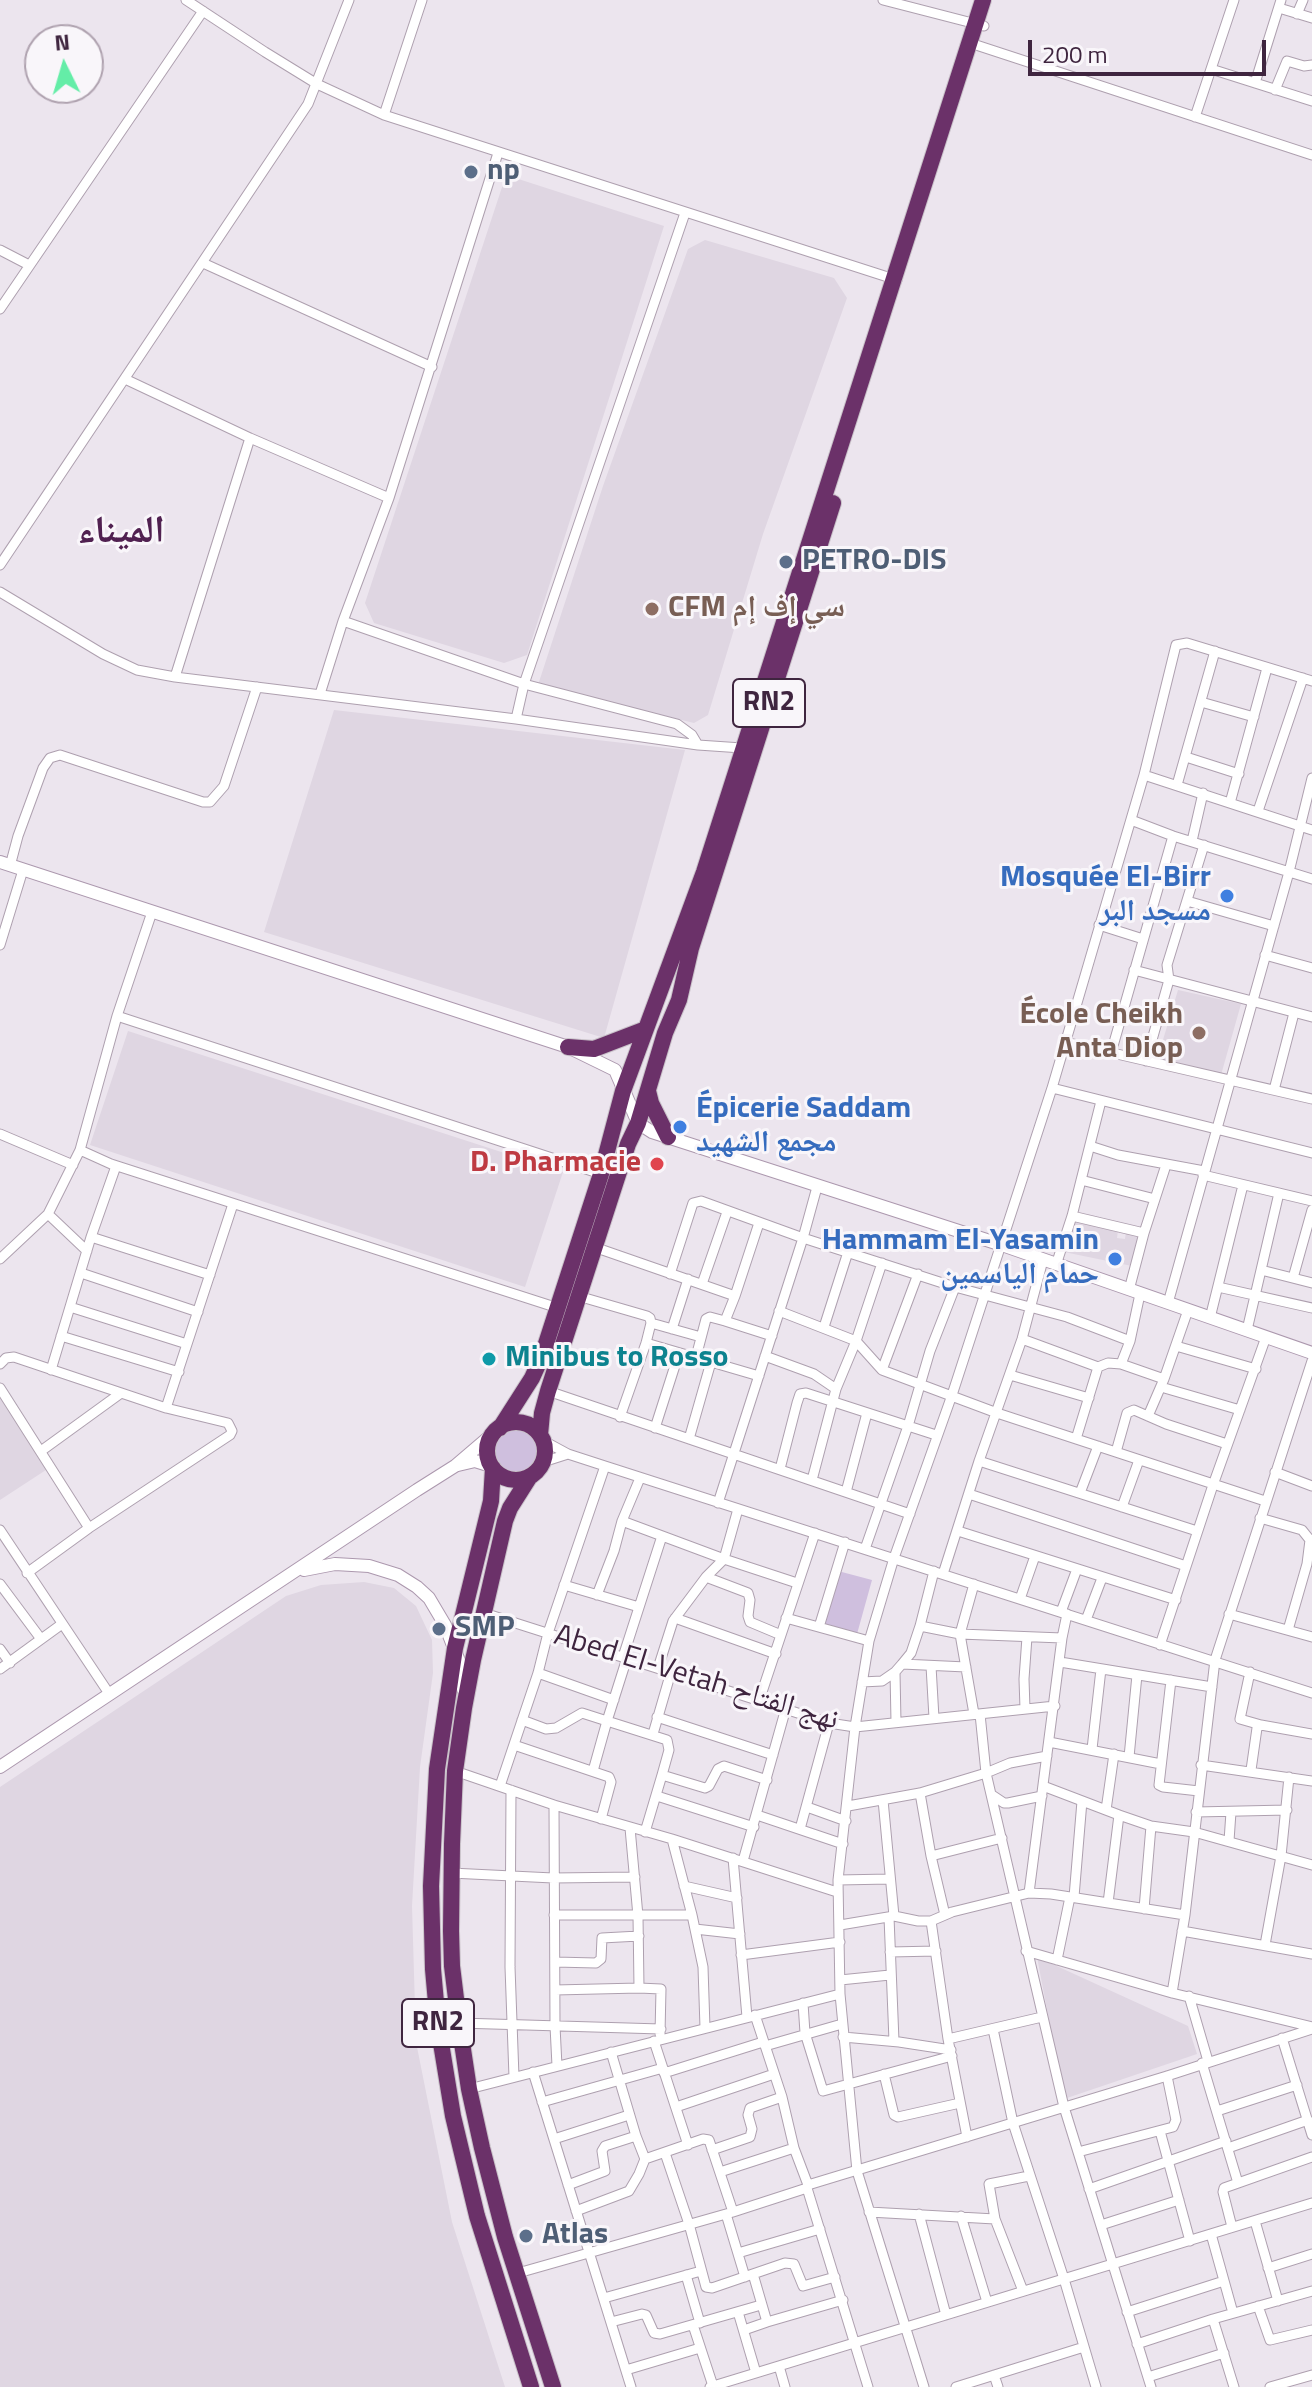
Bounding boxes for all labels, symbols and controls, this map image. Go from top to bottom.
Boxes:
north arrow [24,24,104,104]
text: N [53,24,71,60]
scale bar [1032,24,1270,74]
text: 200 m [1042,36,1108,72]
place label: np [487,154,520,190]
marker: np [462,163,480,181]
district label: الميناء [77,510,165,556]
place label: PETRO-DIS [802,544,947,580]
marker: PETRO-DIS [777,553,795,571]
place label: CFM سي إف إم [668,591,845,627]
marker: CFM سي إف إم [643,600,661,618]
road number: RN2 [733,679,805,727]
place label: Mosquée El-Birr مسجد البر [1000,861,1211,932]
marker: Mosquée El-Birr مسجد البر [1218,887,1236,905]
place label: École Cheikh Anta Diop [1019,998,1183,1068]
marker: École Cheikh Anta Diop [1190,1024,1208,1042]
place label: Épicerie Saddam مجمع الشهيد [696,1092,911,1162]
marker: Épicerie Saddam مجمع الشهيد [671,1118,689,1136]
place label: D. Pharmacie [470,1146,641,1182]
marker: D. Pharmacie [648,1155,666,1173]
place label: Hammam El-Yasamin حمام الياسمين [822,1224,1099,1294]
marker: Hammam El-Yasamin حمام الياسمين [1106,1250,1124,1268]
place label: Minibus to Rosso [505,1341,729,1377]
marker: Minibus to Rosso [480,1350,498,1368]
place label: SMP [455,1611,515,1647]
street label: Abed El-Vetah نهج الفتاح [549,1619,843,1739]
marker: SMP [430,1620,448,1638]
road number: RN2 [402,1999,474,2047]
place label: Atlas [542,2218,608,2254]
marker: Atlas [517,2227,535,2245]

